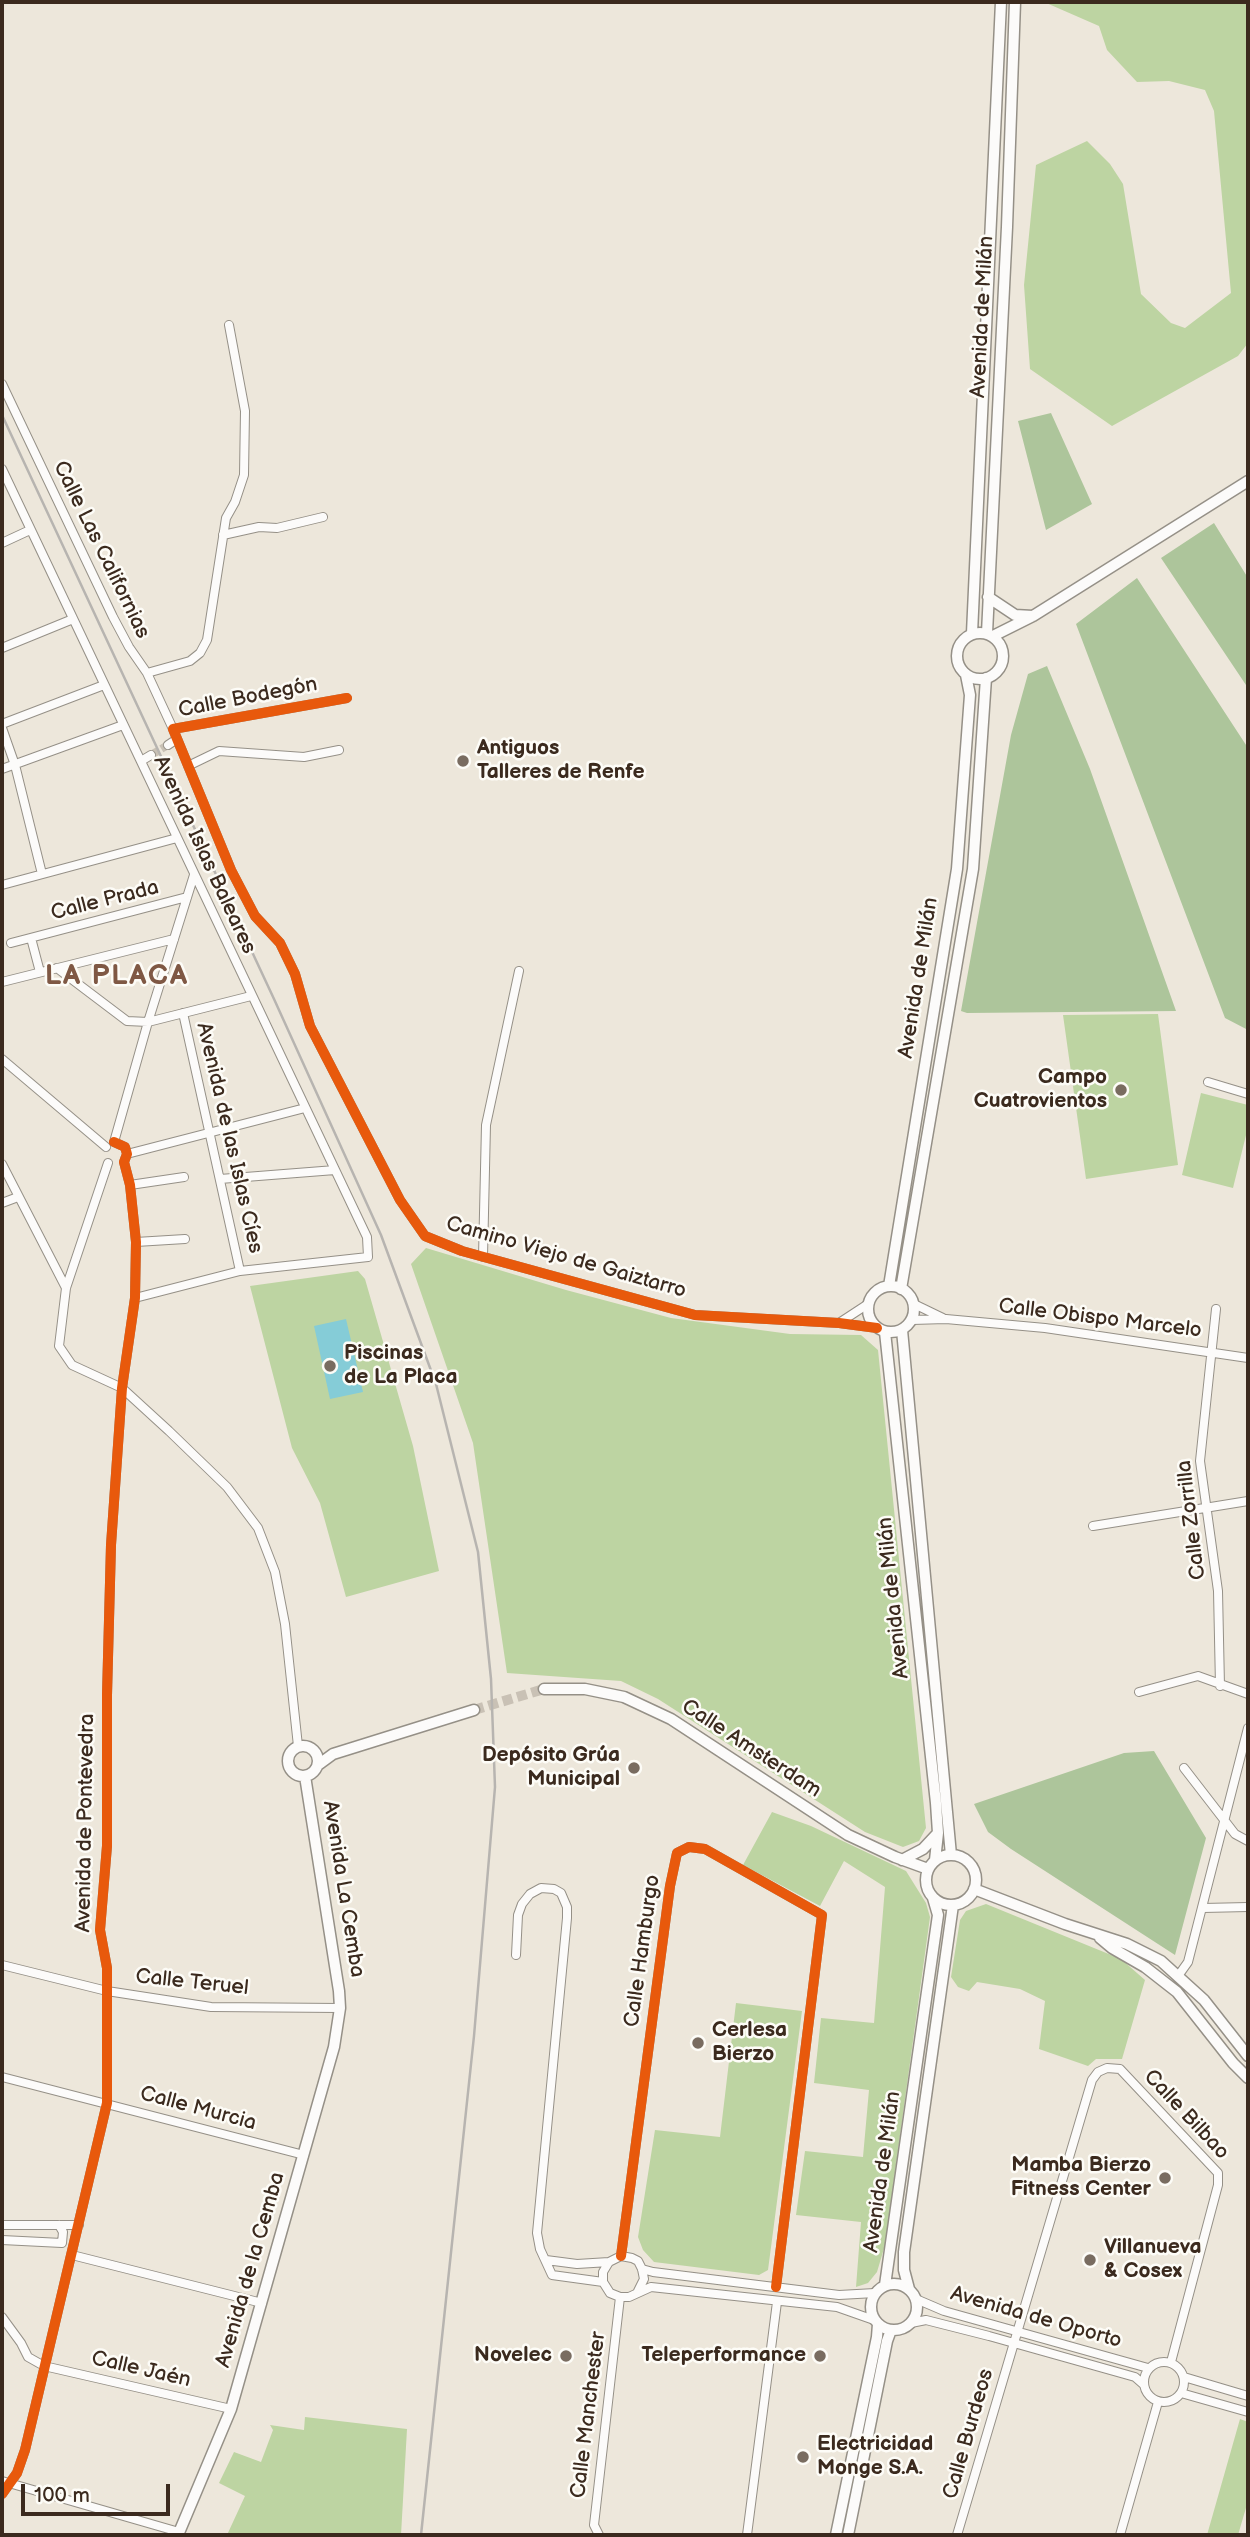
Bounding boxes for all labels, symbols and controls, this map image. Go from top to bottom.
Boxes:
street label: Avenida de Milán [966,235,1000,399]
street label: Calle Las Californias [47,457,155,643]
street label: Calle Bodegón [176,672,320,724]
place label: Antiguos Talleres de Renfe [477,736,645,786]
street label: Avenida Islas Baleares [147,752,261,958]
marker: Antiguos Talleres de Renfe [455,753,471,769]
street label: Calle Prada [48,875,162,927]
street label: Avenida de Milán [894,896,944,1060]
district label: LA PLACA [46,960,188,994]
street label: Avenida de las Islas Cíes [190,1020,268,1256]
place label: Campo Cuatrovientos [974,1065,1107,1115]
marker: Campo Cuatrovientos [1113,1082,1129,1098]
street label: Camino Viejo de Gaiztarro [443,1212,689,1304]
street label: Calle Obispo Marcelo [997,1294,1203,1344]
place label: Piscinas de La Placa [344,1341,458,1391]
marker: Piscinas de La Placa [322,1358,338,1374]
street label: Calle Zorrilla [1172,1459,1212,1581]
street label: Avenida de Milán [873,1516,915,1680]
street label: Calle Amsterdam [676,1694,826,1804]
street label: Avenida de Pontevedra [71,1713,101,1933]
place label: Depósito Grúa Municipal [482,1743,620,1793]
marker: Depósito Grúa Municipal [626,1760,642,1776]
street label: Avenida La Cemba [317,1799,369,1979]
street label: Calle Hamburgo [620,1873,666,2029]
street label: Calle Teruel [134,1965,250,2001]
place label: Cerlesa Bierzo [712,2018,787,2068]
marker: Cerlesa Bierzo [690,2035,706,2051]
street label: Calle Bilbao [1138,2065,1234,2165]
street label: Calle Murcia [137,2081,259,2137]
street label: Avenida de Milán [859,2090,907,2254]
place label: Mamba Bierzo Fitness Center [1011,2153,1151,2203]
street label: Avenida de la Cemba [211,2170,291,2370]
marker: Mamba Bierzo Fitness Center [1157,2170,1173,2186]
place label: Villanueva & Cosex [1104,2235,1202,2285]
marker: Villanueva & Cosex [1082,2252,1098,2268]
street label: Avenida de Oporto [948,2282,1124,2354]
street label: Calle Manchester [566,2330,612,2500]
place label: Novelec [474,2343,552,2369]
place label: Teleperformance [642,2343,806,2369]
street label: Calle Jaén [89,2346,193,2394]
marker: Novelec [558,2348,574,2364]
marker: Teleperformance [812,2348,828,2364]
street label: Calle Burdeos [938,2366,1000,2502]
place label: Electricidad Monge S.A. [817,2432,933,2482]
marker: Electricidad Monge S.A. [795,2449,811,2465]
scale bar [24,2470,173,2514]
text: 100 m [34,2483,90,2508]

